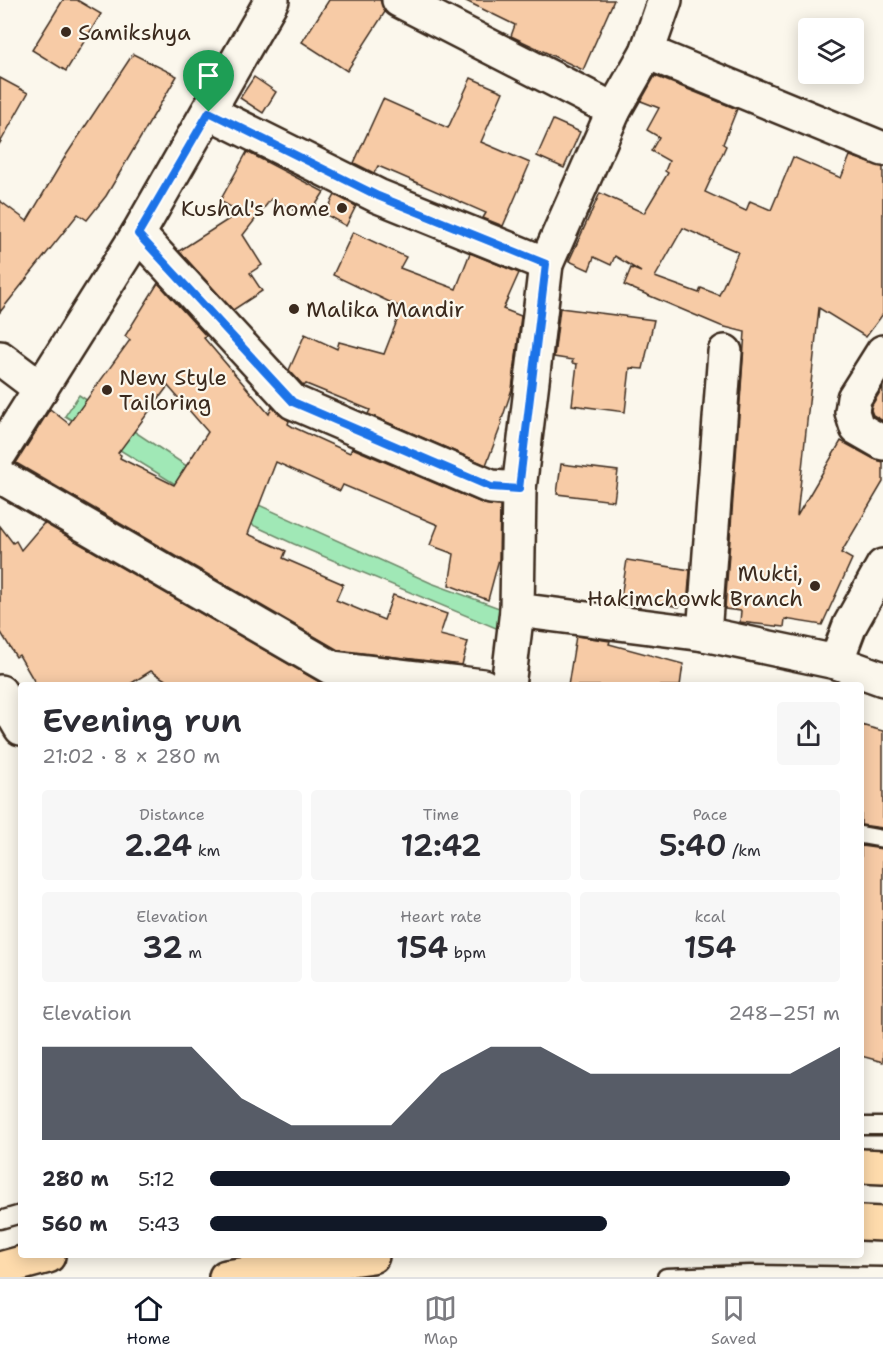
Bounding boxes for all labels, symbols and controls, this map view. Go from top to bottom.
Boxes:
place label: Samikshya [78,18,191,47]
map controls [798,18,864,84]
button: layers [798,18,864,84]
marker: Samikshya [59,25,73,39]
pin [183,50,234,112]
icon: arrive [192,59,225,92]
place label: Kushal's home [181,194,330,223]
marker: Kushal's home [335,201,349,215]
place label: Malika Mandir [306,295,464,324]
marker: Malika Mandir [287,302,301,316]
place label: New Style Tailoring [119,363,227,417]
marker: New Style Tailoring [100,383,114,397]
place label: Mukti, Hakimchowk Branch [587,559,803,613]
marker: Mukti, Hakimchowk Branch [808,579,822,593]
text: Evening run [42,698,242,743]
button: share [777,702,840,765]
text: 21:02 · 8 × 280 m [42,743,220,769]
text: Distance [139,804,205,825]
text: Time [423,804,459,825]
text: Pace [692,804,728,825]
text: 2.24 [124,825,192,866]
text: 12:42 [401,825,481,866]
text: 5:40 [659,825,727,866]
text: km [192,840,220,861]
text: /km [727,840,761,861]
text: Elevation [136,906,208,927]
text: Heart rate [400,906,482,927]
text: kcal [694,906,726,927]
text: 32 [142,927,183,968]
text: 154 [396,927,448,968]
text: 154 [684,927,736,968]
text: m [183,942,202,963]
text: bpm [448,942,486,963]
text: Elevation [42,1000,132,1026]
text: 248–251 m [728,1000,840,1026]
text: 280 m [42,1166,109,1192]
text: 5:12 [138,1166,175,1192]
text: 560 m [42,1211,108,1237]
text: 5:43 [138,1211,180,1237]
tab: Home [127,1292,171,1349]
tab: Map [424,1292,458,1349]
tab: Saved [711,1292,756,1349]

